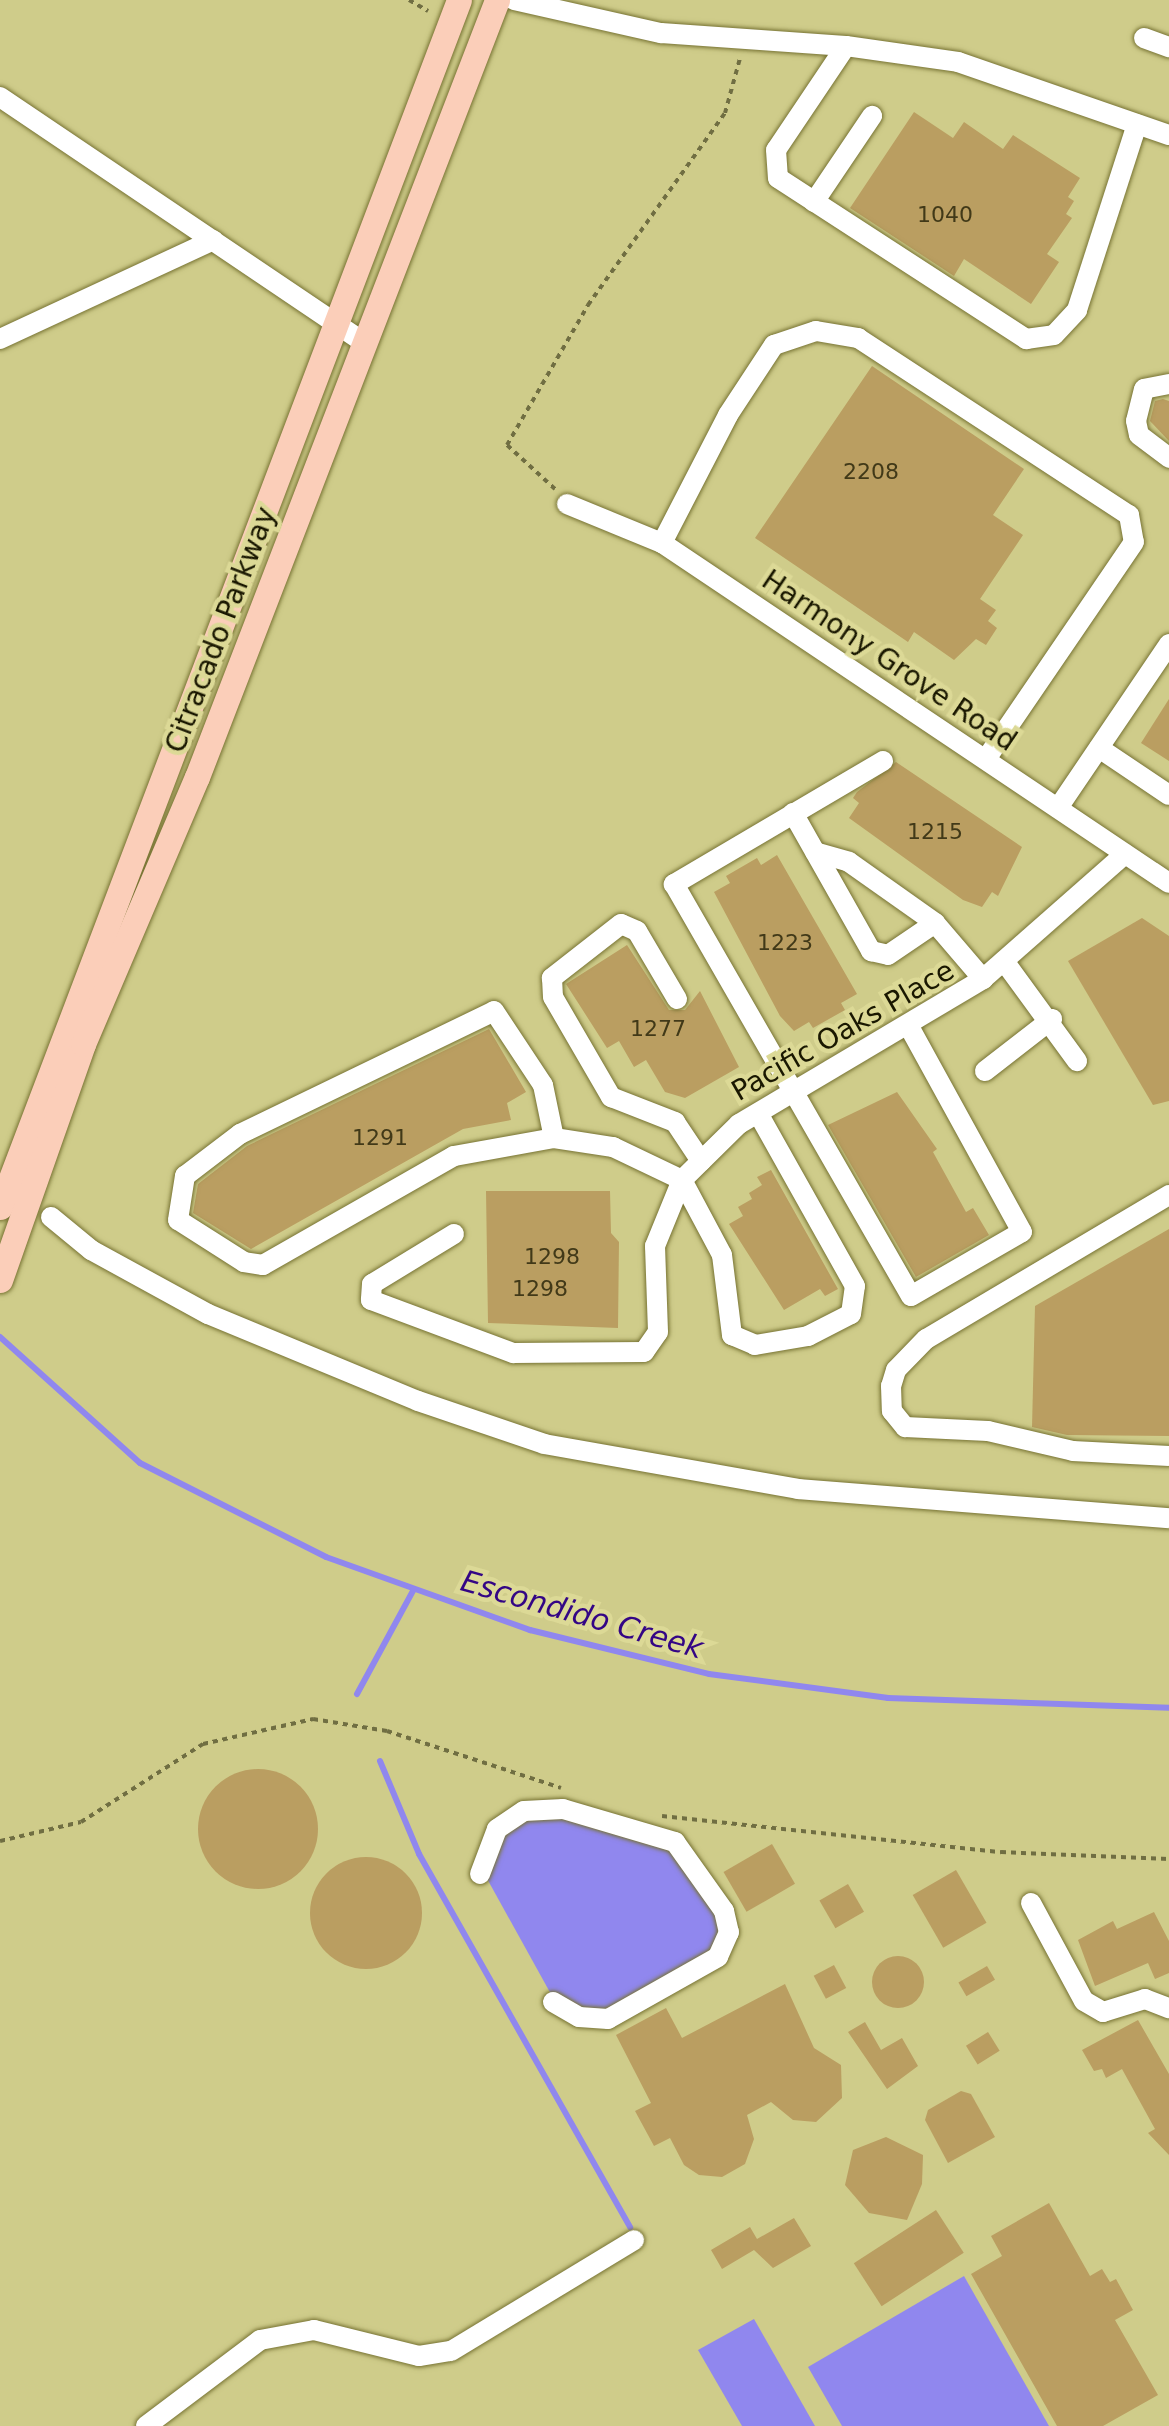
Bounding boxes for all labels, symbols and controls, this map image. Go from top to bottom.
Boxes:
house number: 1040 [917,202,973,228]
house number: 2208 [843,459,899,485]
street label: Citracado Parkway [159,502,283,758]
street label: Harmony Grove Road [755,563,1023,759]
house number: 1215 [907,819,963,845]
house number: 1223 [757,930,813,956]
street label: Pacific Oaks Place [726,954,960,1108]
house number: 1277 [630,1016,686,1042]
house number: 1291 [352,1125,408,1151]
house number: 1298 [524,1244,580,1270]
house number: 1298 [512,1276,568,1302]
water label: Escondido Creek [457,1563,707,1667]

